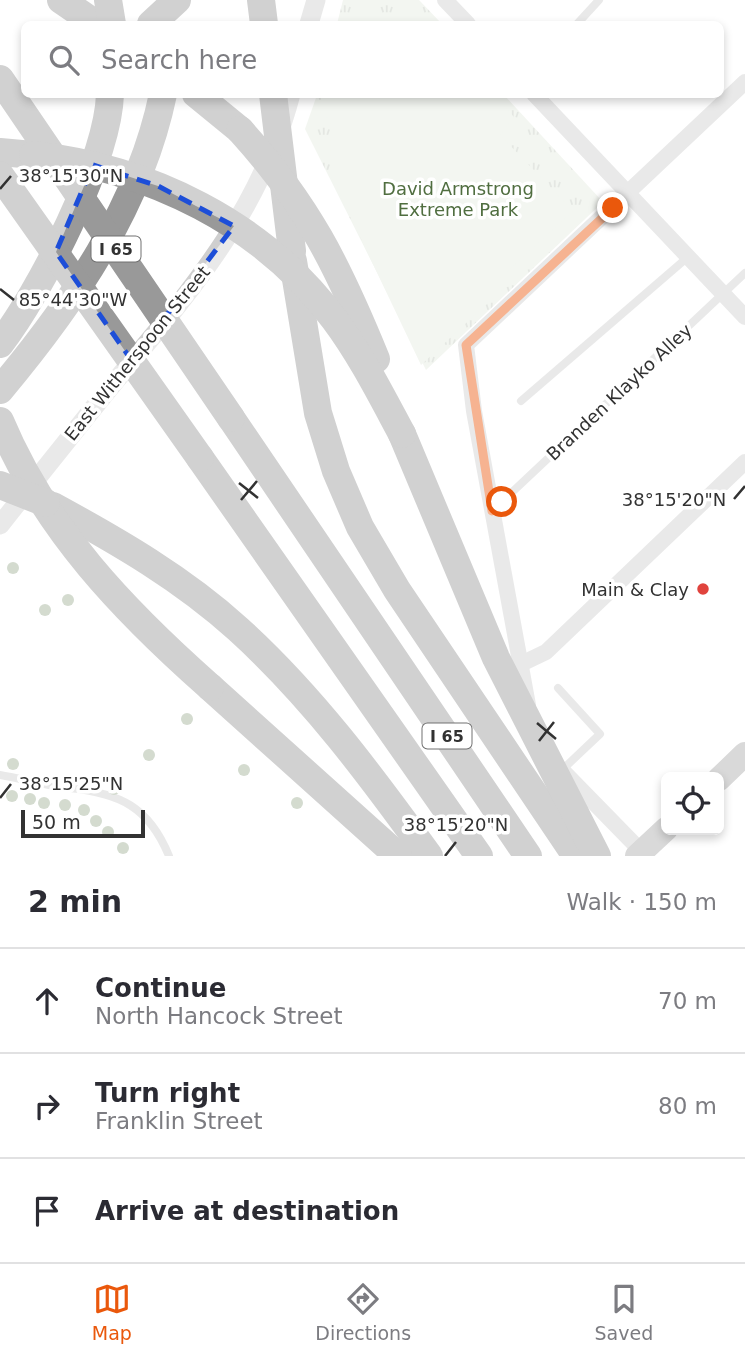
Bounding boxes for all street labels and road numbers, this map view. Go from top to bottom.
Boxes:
road number: I 65 [92,236,140,262]
street label: East Witherspoon Street [60,261,214,445]
street label: Branden Klayko Alley [542,319,696,465]
road number: I 65 [422,723,472,748]

